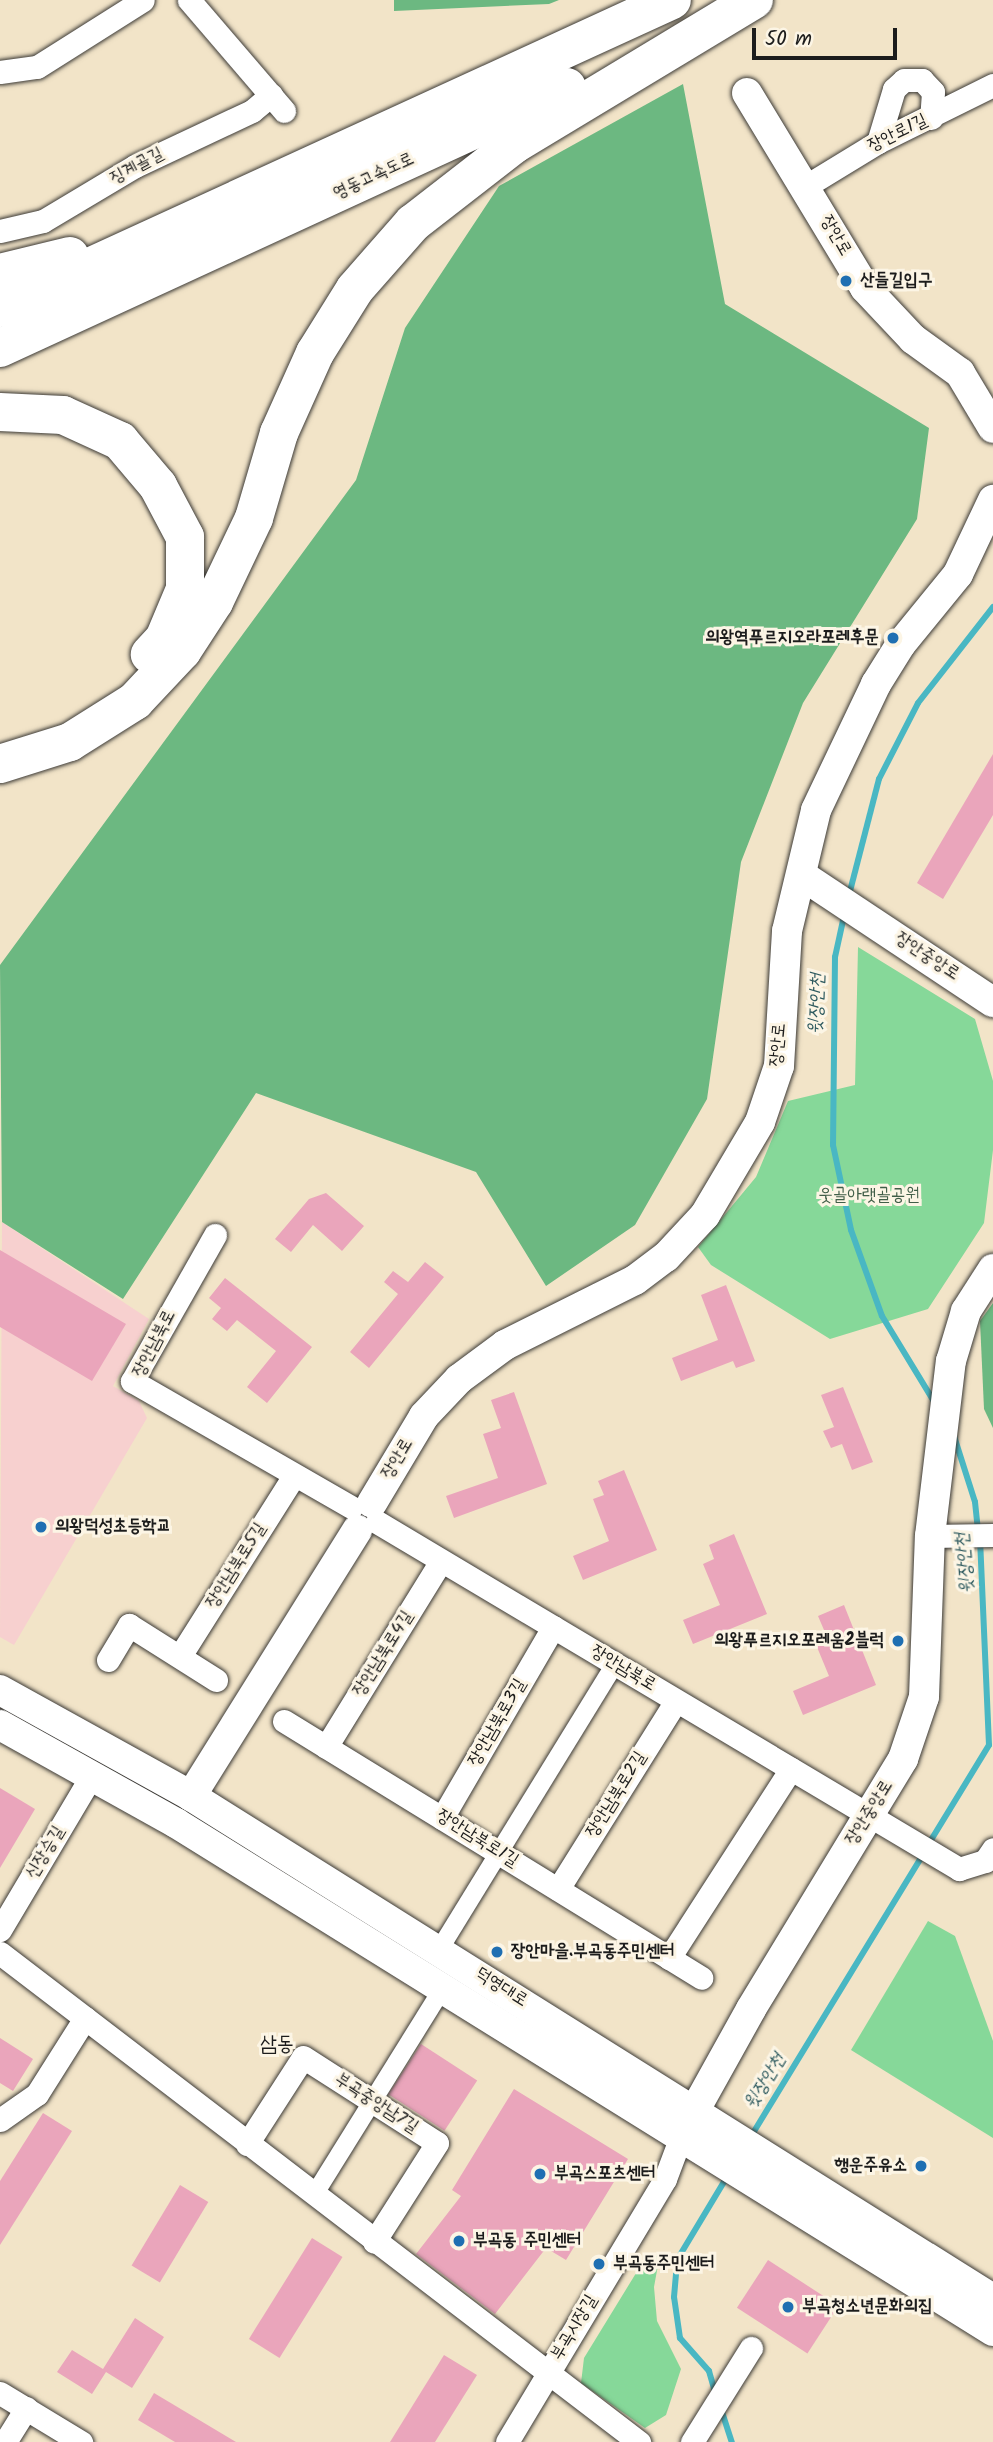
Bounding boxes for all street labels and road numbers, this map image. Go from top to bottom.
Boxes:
street label: 장안로1길 [865,110,931,158]
street label: 징계골길 [106,144,168,190]
street label: 영동고속도로 [330,149,418,205]
street label: 장안로 [815,212,855,260]
street label: 장안중앙로 [891,928,963,986]
street label: 장안로 [766,1022,792,1068]
street label: 장안남북로 [129,1307,181,1381]
street label: 장안로 [378,1435,418,1483]
street label: 장안남북로5길 [202,1519,272,1613]
street label: 장안남북로4길 [349,1607,419,1701]
street label: 장안남북로 [586,1641,660,1697]
street label: 장안남북로3길 [464,1676,532,1770]
street label: 장안남북로2길 [582,1748,652,1842]
street label: 장안중앙로 [842,1777,898,1849]
street label: 장안남북로1길 [432,1805,522,1873]
street label: 신장승길 [22,1823,70,1883]
street label: 덕영대로 [471,1963,531,2013]
street label: 부곡중앙남7길 [330,2069,422,2139]
street label: 부곡시장길 [547,2291,603,2365]

